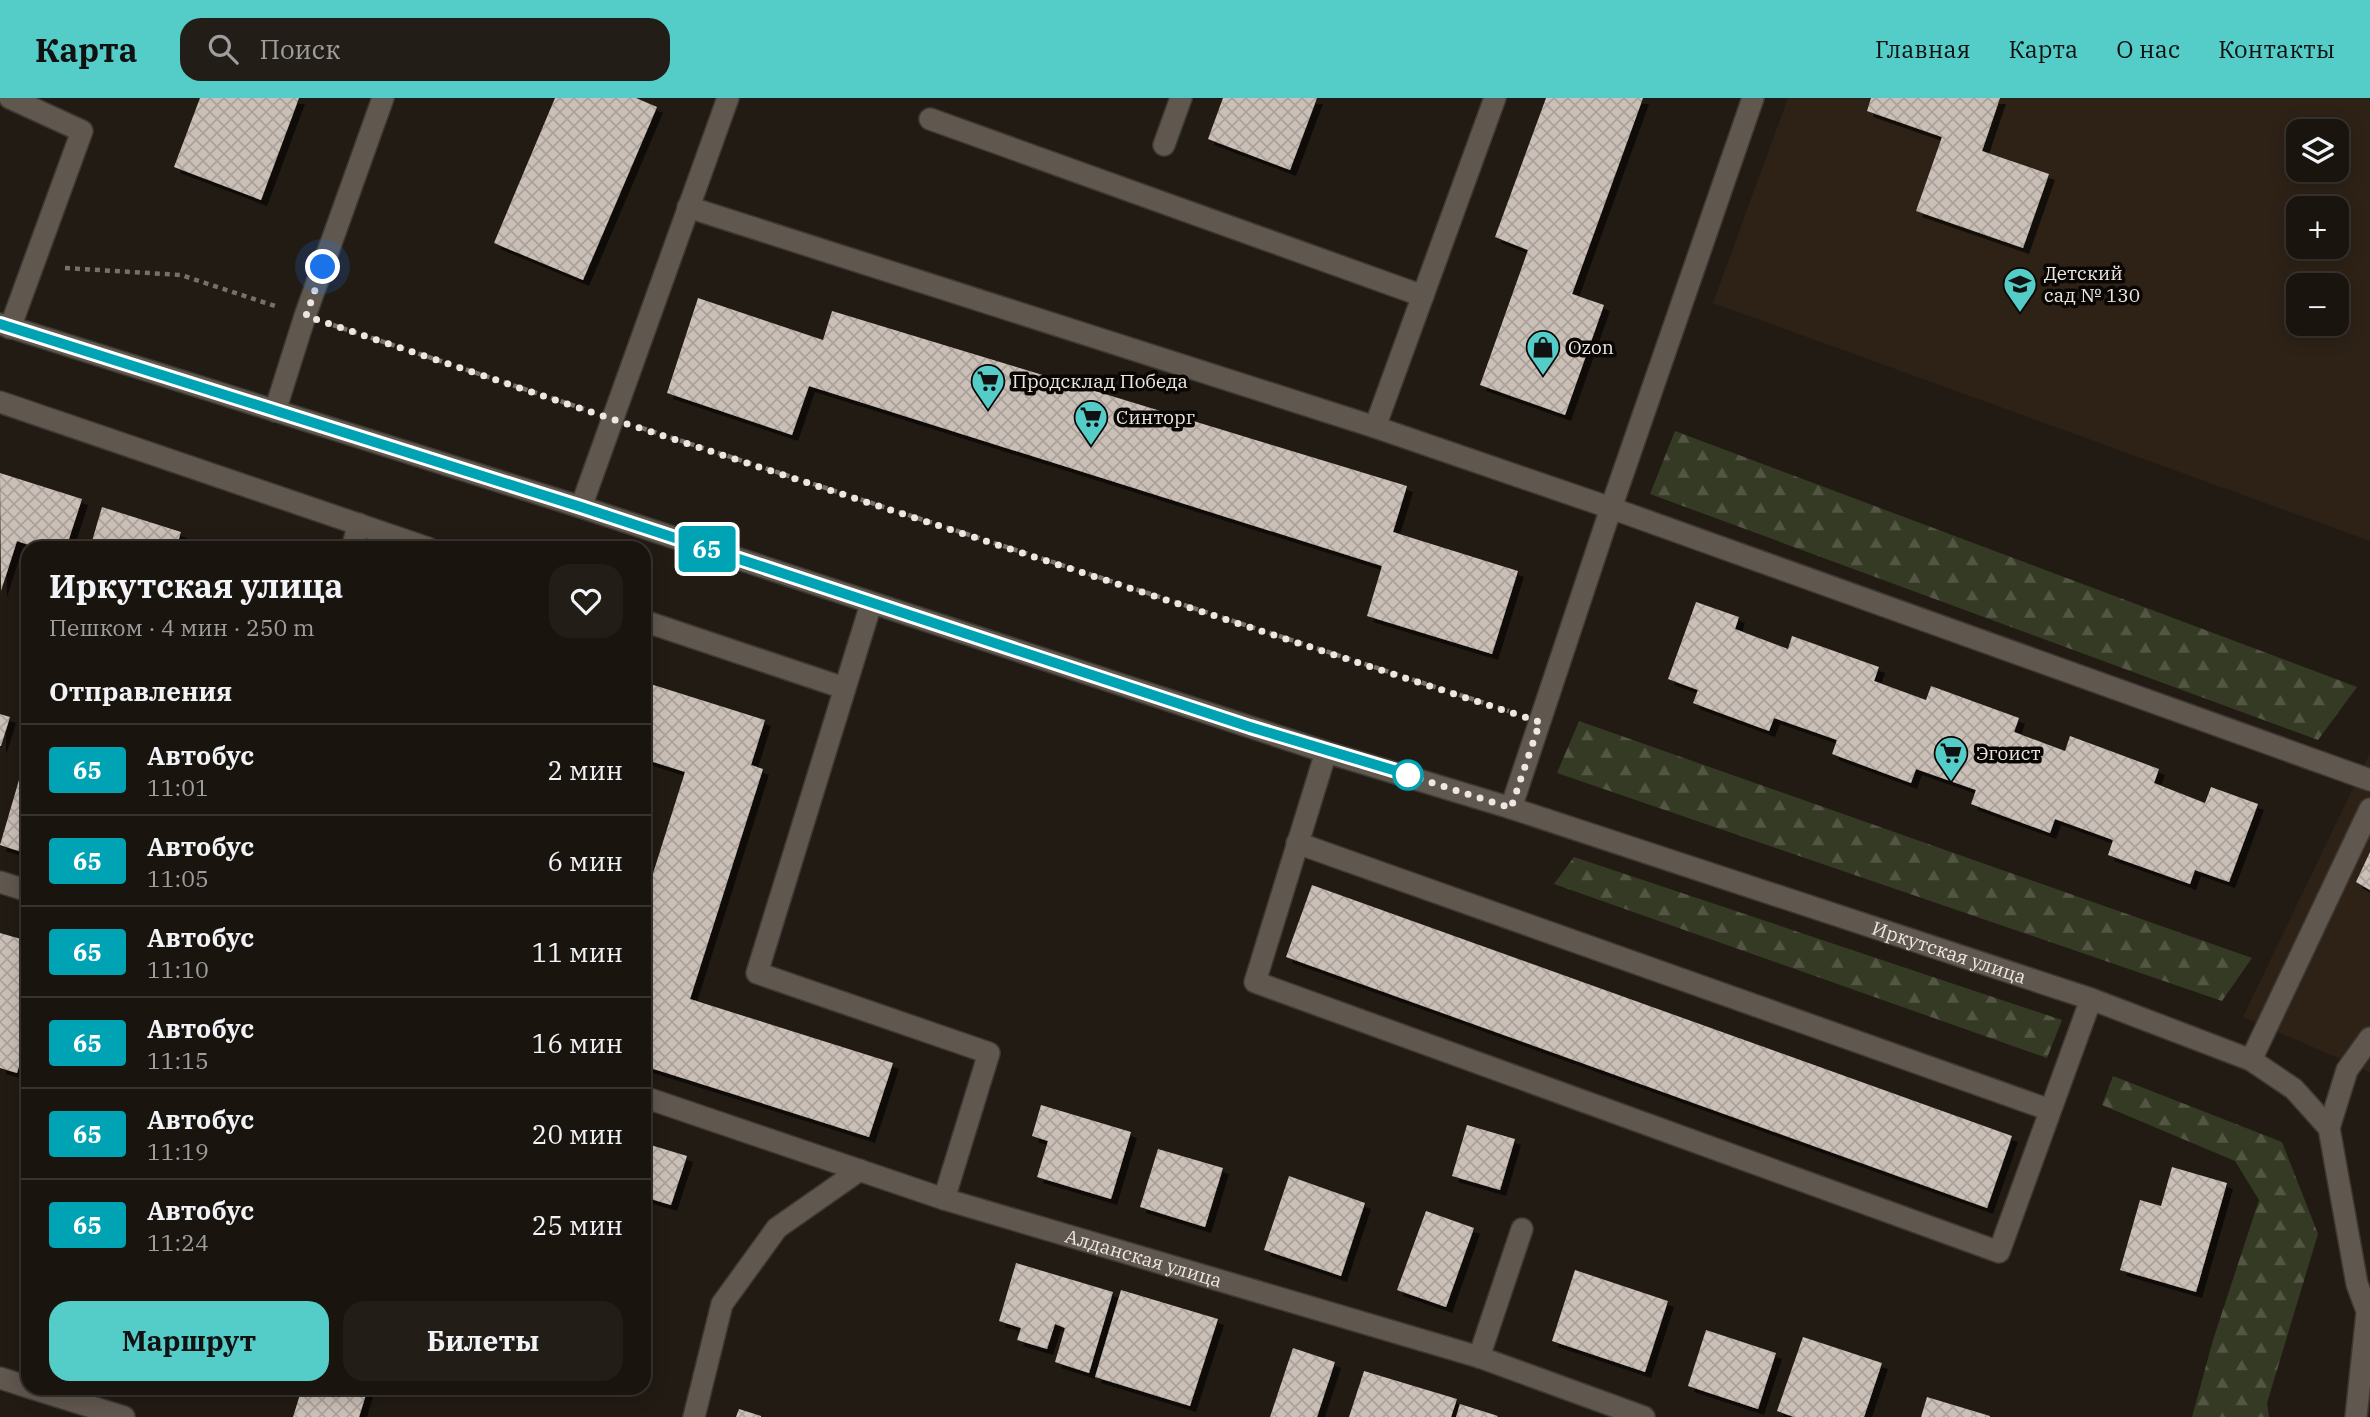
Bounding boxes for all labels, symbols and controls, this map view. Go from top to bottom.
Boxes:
search box [180,18,670,81]
text: Карта [35,28,138,71]
icon: search [204,30,242,68]
text: Поиск [260,32,340,66]
text: Главная [1875,33,1971,65]
text: Карта [2009,33,2078,65]
text: О нас [2116,33,2180,65]
text: Контакты [2218,33,2335,65]
map controls [2286,119,2349,336]
button: layers [2286,119,2349,182]
button: + [2286,196,2349,259]
your location [305,249,340,284]
place label: Детский сад № 130 [2044,261,2140,307]
school or university icon: Детский сад № 130 [2001,265,2039,314]
button: − [2286,273,2349,336]
shop icon: Ozon [1524,328,1562,377]
place label: Ozon [1568,335,1614,359]
supermarket icon: Продсклад Победа [969,362,1007,411]
place label: Продсклад Победа [1012,369,1188,393]
supermarket icon: Синторг [1072,398,1110,447]
place label: Синторг [1116,405,1195,429]
line badge: 65 [676,526,738,572]
text: 65 [693,533,721,565]
text: Иркутская улица [49,564,343,607]
button: heart [549,564,623,638]
text: Пешком · 4 мин · 250 m [49,612,315,642]
text: Отправления [49,674,232,708]
supermarket icon: Эгоист [1932,734,1970,783]
text: Автобус [147,738,254,772]
place label: Эгоист [1976,741,2041,765]
text: 2 мин [547,753,623,787]
text: 65 [73,754,102,786]
unlabelled marker [1393,760,1423,790]
text: 11:01 [147,772,209,802]
text: Автобус [147,829,254,863]
text: 6 мин [547,844,623,878]
text: 65 [73,845,102,877]
text: 11:05 [147,863,209,893]
street label: Иркутская улица [1869,916,2029,989]
text: Автобус [147,920,254,954]
text: 11 мин [532,935,623,969]
text: 65 [73,936,102,968]
text: 11:10 [147,954,209,984]
text: Автобус [147,1011,254,1045]
text: 16 мин [532,1026,623,1060]
text: 65 [73,1027,102,1059]
text: 11:15 [147,1045,209,1075]
text: Автобус [147,1102,254,1136]
text: 20 мин [532,1117,623,1151]
text: 65 [73,1118,102,1150]
text: 11:19 [147,1136,209,1166]
text: Автобус [147,1193,254,1227]
text: 25 мин [532,1208,623,1242]
text: 65 [73,1209,102,1241]
street label: Алданская улица [1062,1223,1225,1292]
text: 11:24 [147,1227,209,1257]
button: Маршрут [49,1301,329,1381]
button: Билеты [343,1301,623,1381]

